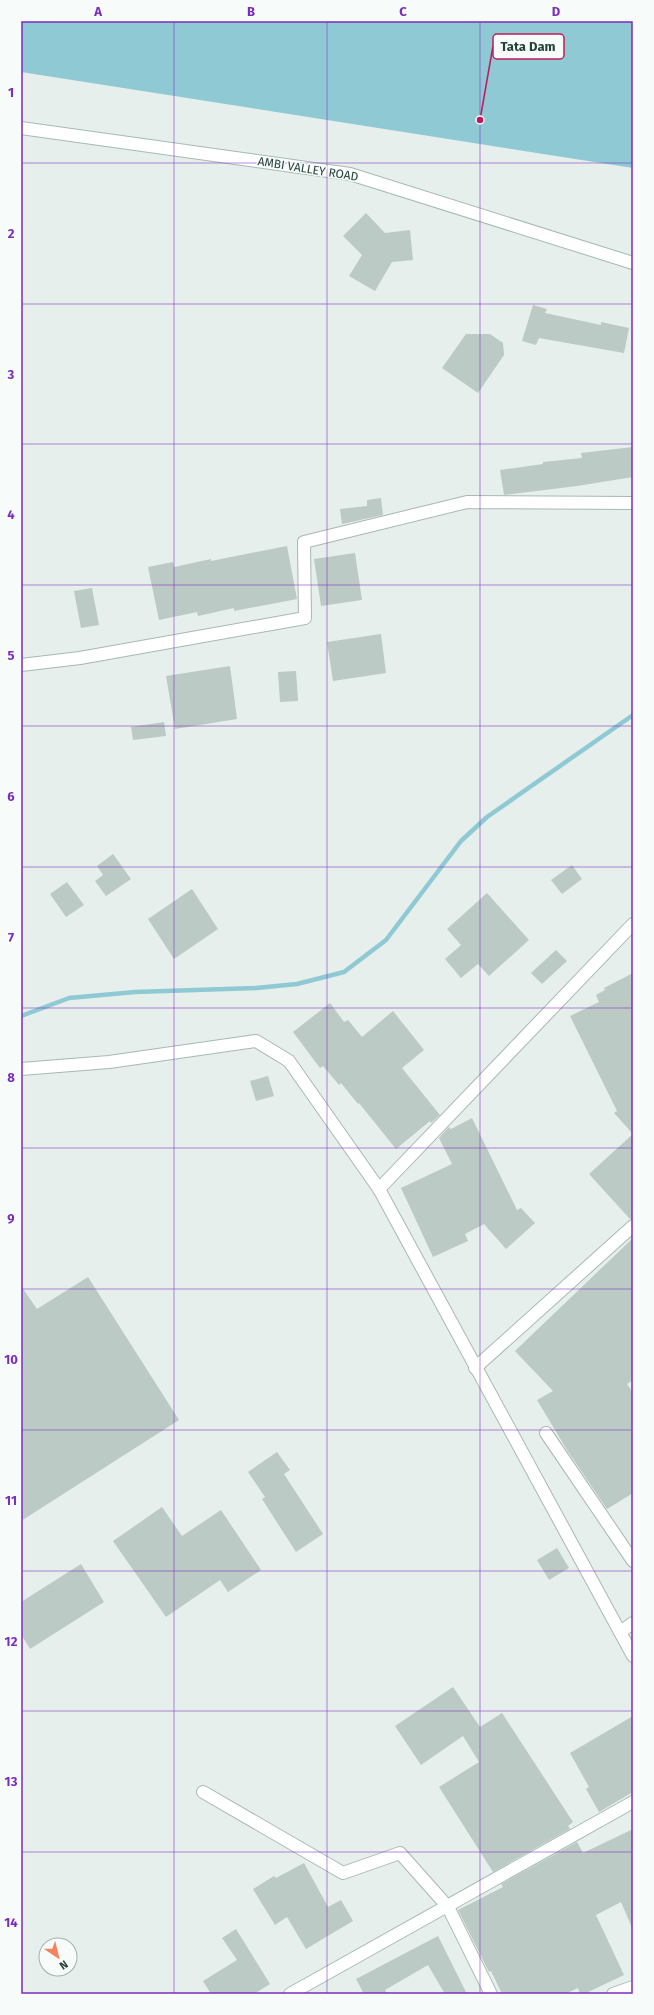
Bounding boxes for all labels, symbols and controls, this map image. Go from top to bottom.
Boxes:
text: A [93,4,102,19]
text: B [247,4,255,19]
text: C [399,4,407,19]
text: D [552,4,561,19]
callout: Tata Dam [493,34,564,59]
text: Tata Dam [500,39,556,54]
text: 1 [8,85,14,100]
street label: AMBI VALLEY ROAD [257,154,360,184]
text: 2 [8,226,15,241]
text: 3 [7,367,15,382]
text: 4 [7,507,15,522]
text: 5 [8,648,15,663]
text: 6 [7,789,15,804]
text: 7 [8,930,14,945]
text: 8 [7,1070,15,1085]
text: 9 [7,1211,15,1226]
text: 10 [4,1352,18,1367]
text: 11 [5,1493,17,1508]
text: 12 [5,1634,18,1649]
text: 13 [5,1774,18,1789]
text: 14 [4,1915,18,1930]
north arrow [38,1937,78,1977]
text: N [57,1957,70,1972]

